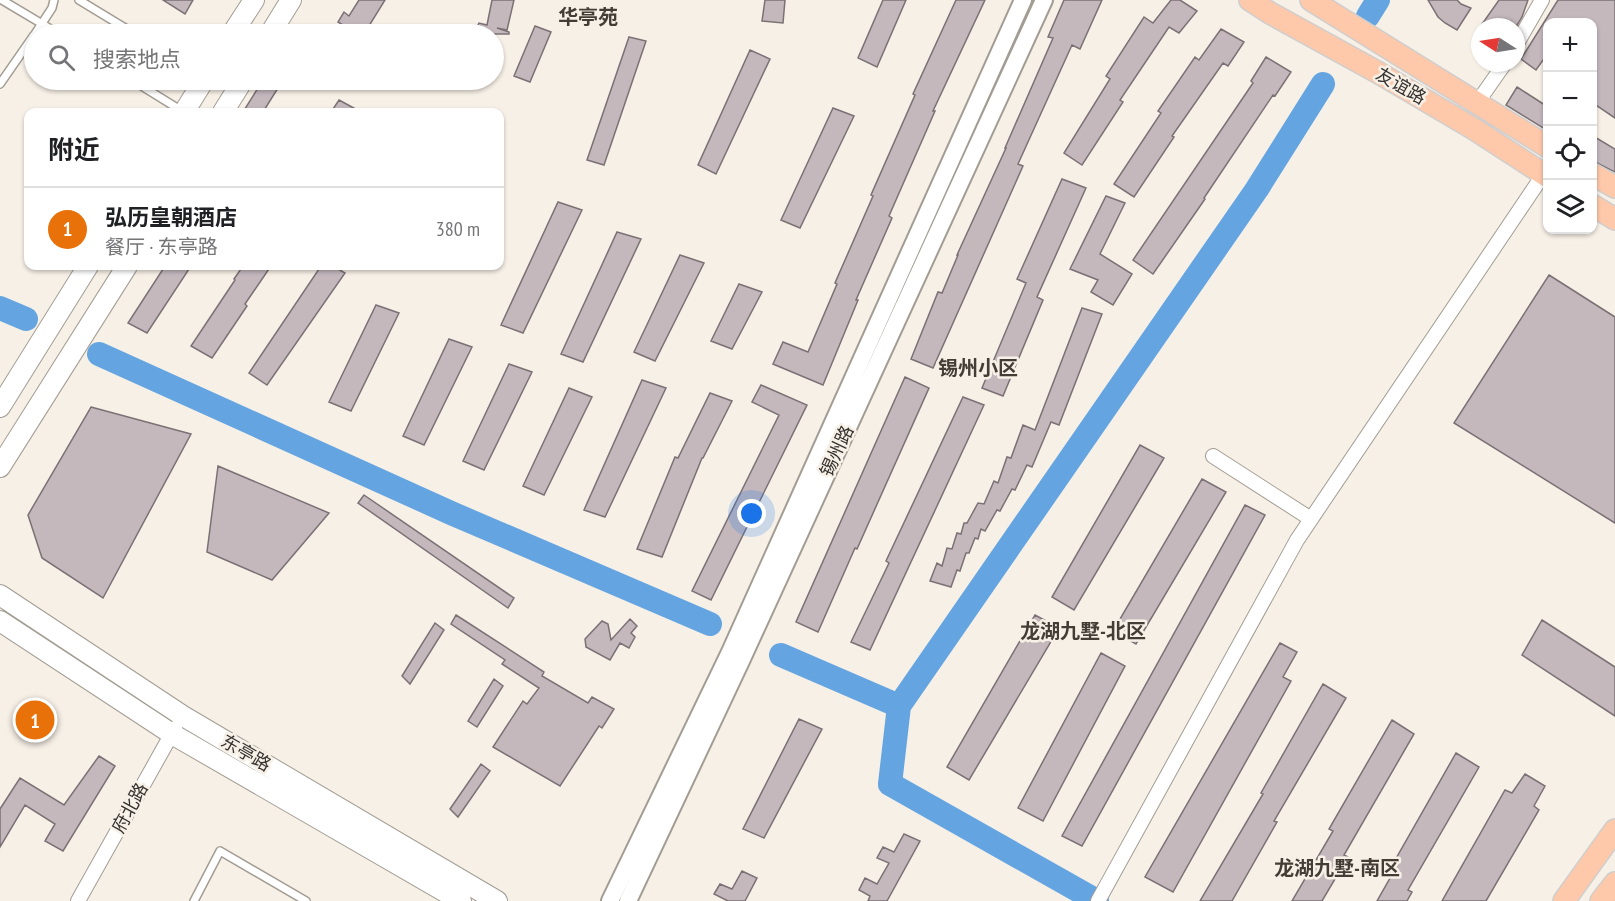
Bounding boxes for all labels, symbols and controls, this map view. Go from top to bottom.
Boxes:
district label: 华亭苑 [558,4,618,30]
north arrow [1471,18,1525,72]
map controls [1543,18,1597,234]
button: + [1543,18,1597,72]
search box [24,24,504,90]
icon: search [45,41,78,74]
text: 搜索地点 [93,45,181,73]
street label: 友谊路 [1372,62,1430,109]
button: − [1543,72,1597,126]
button: locate [1543,126,1597,180]
text: 附近 [48,133,100,166]
button: layers [1543,180,1597,234]
text: 弘历皇朝酒店 [105,203,237,231]
text: 1 [63,216,72,242]
text: 380 m [436,216,480,242]
text: 餐厅 · 东亭路 [105,234,218,260]
district label: 锡州小区 [938,355,1018,381]
street label: 锡州路 [815,421,858,480]
your location [737,499,766,528]
district label: 龙湖九墅-北区 [1020,618,1146,644]
pin: 1 [15,698,54,742]
street label: 东亭路 [217,729,275,776]
street label: 府北路 [106,779,153,837]
district label: 龙湖九墅-南区 [1274,855,1400,881]

